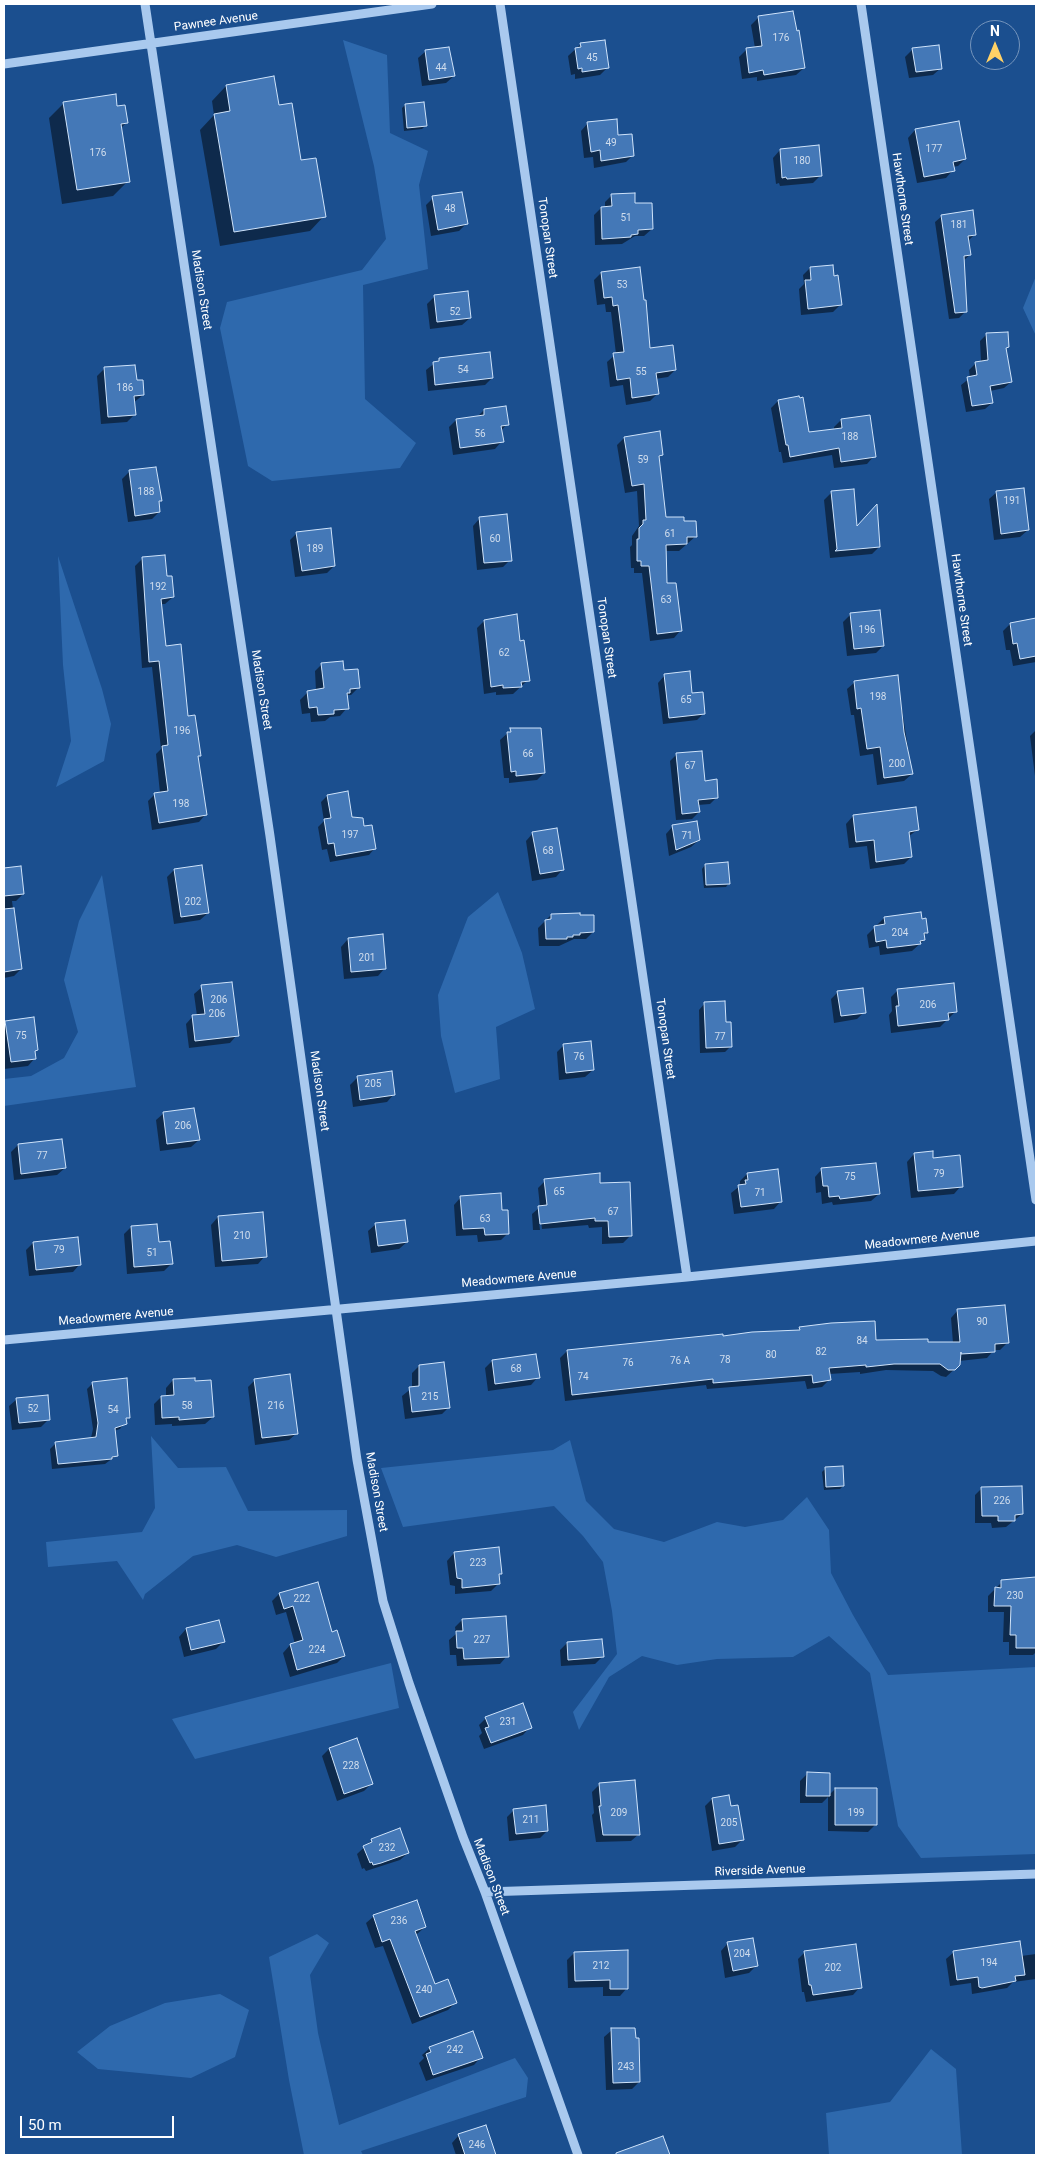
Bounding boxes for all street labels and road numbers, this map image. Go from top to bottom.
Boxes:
street label: Pawnee Avenue [173,9,259,35]
street label: Hawthorne Street [888,152,916,246]
street label: Tonopan Street [534,197,560,279]
street label: Madison Street [188,249,214,331]
street label: Hawthorne Street [947,553,975,647]
street label: Tonopan Street [593,597,619,679]
street label: Madison Street [248,649,274,731]
street label: Tonopan Street [652,998,678,1080]
street label: Madison Street [306,1050,332,1132]
street label: Meadowmere Avenue [864,1227,980,1253]
street label: Meadowmere Avenue [461,1267,577,1291]
street label: Meadowmere Avenue [58,1305,174,1329]
street label: Madison Street [362,1451,390,1533]
street label: Madison Street [470,1837,512,1917]
street label: Riverside Avenue [714,1862,806,1880]

